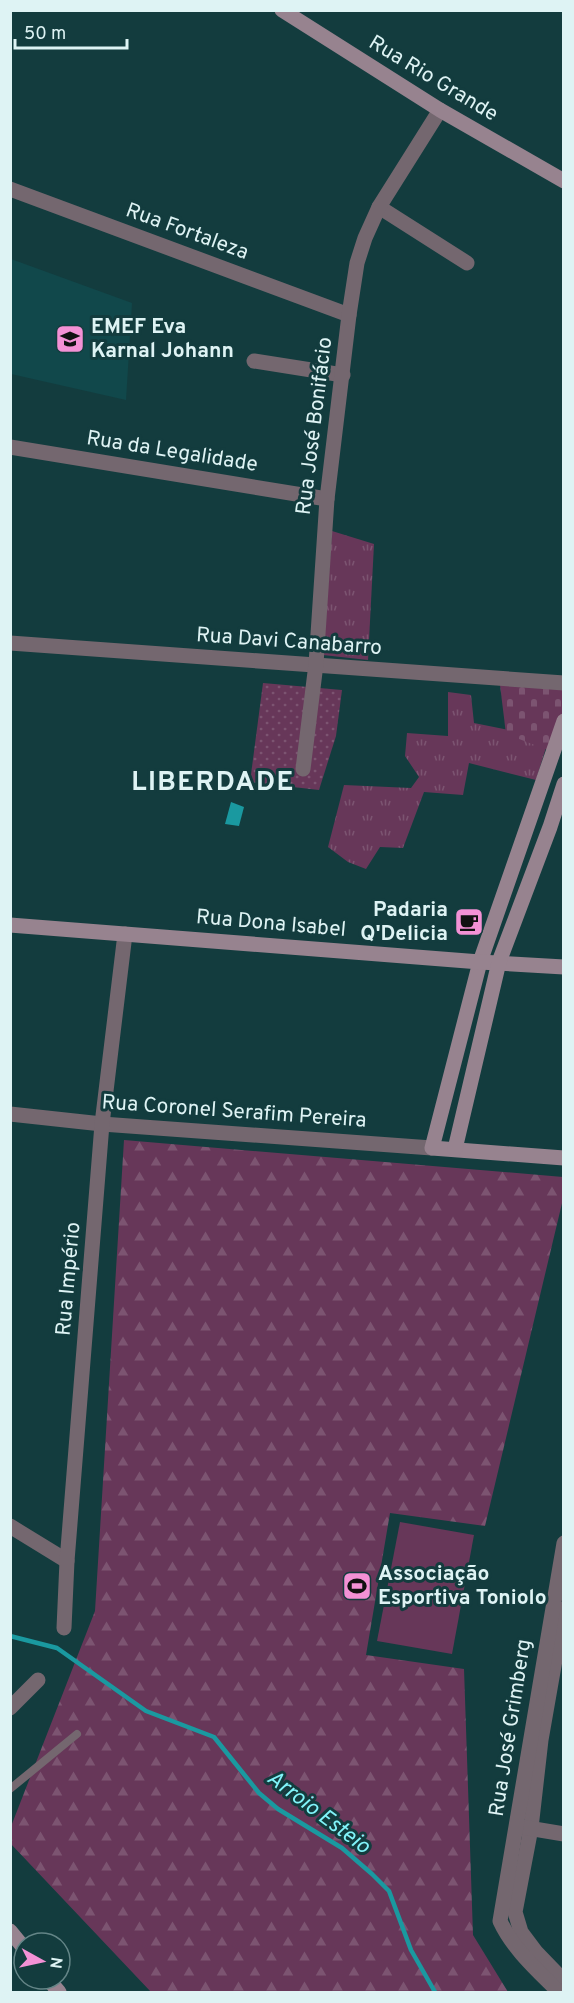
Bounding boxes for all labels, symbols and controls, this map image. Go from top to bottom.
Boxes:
scale bar [15,12,128,50]
text: 50 m [24,23,66,46]
street label: Rua Rio Grande [363,30,503,128]
street label: Rua Fortaleza [122,197,252,267]
place label: EMEF Eva Karnal Johann [91,314,234,365]
school or university icon: EMEF Eva Karnal Johann [54,323,86,355]
street label: Rua José Bonifácio [291,336,339,516]
street label: Rua da Legalidade [84,425,260,479]
street label: Rua Davi Canabarro [195,622,383,662]
district label: LIBERDADE [131,766,295,800]
place label: Padaria Q'Delicia [360,897,448,948]
street label: Rua Dona Isabel [195,904,347,944]
cafe icon: Padaria Q'Delicia [453,906,485,938]
street label: Rua Coronel Serafim Pereira [101,1089,367,1135]
street label: Rua Império [51,1221,87,1337]
place label: Associação Esportiva Toniolo [378,1561,547,1612]
sports icon: Associação Esportiva Toniolo [341,1570,373,1602]
street label: Rua José Grimberg [484,1637,538,1819]
water label: Arroio Esteio [261,1765,375,1861]
north arrow [12,1931,72,1991]
text: N [44,1956,66,1970]

